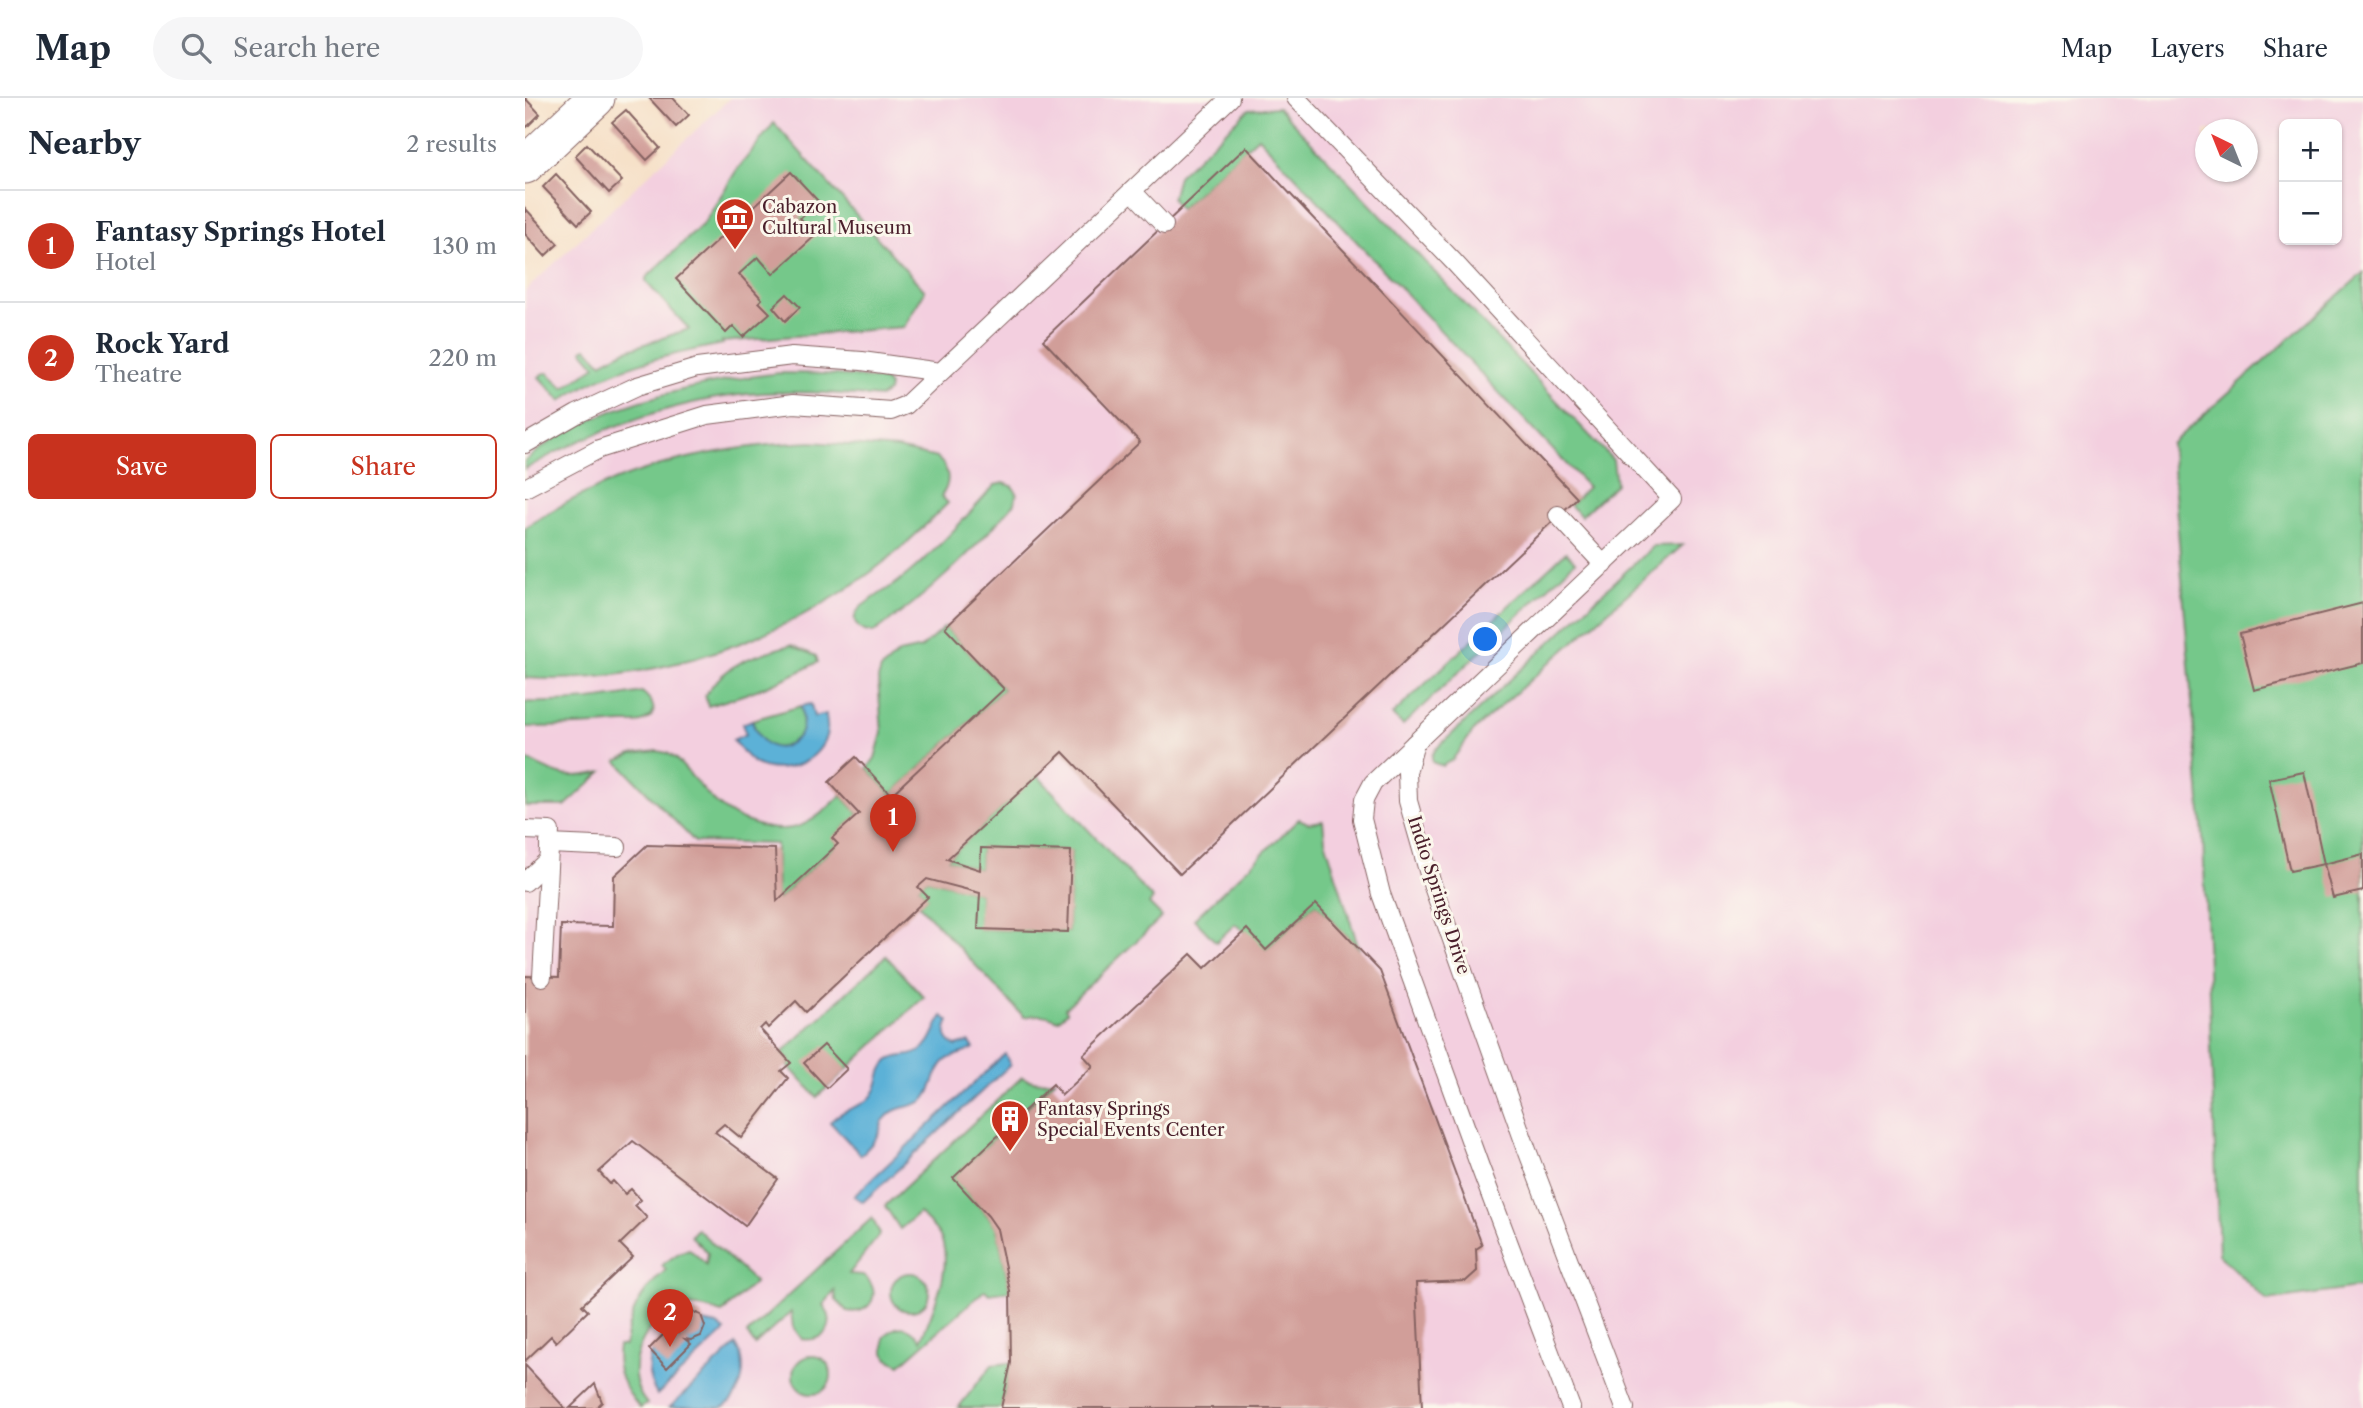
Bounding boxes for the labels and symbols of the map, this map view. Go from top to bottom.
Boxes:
north arrow [2195,119,2258,182]
museum icon: Cabazon Cultural Museum [714,196,756,251]
place label: Cabazon Cultural Museum [762,196,912,239]
your location [1468,622,1502,656]
pin: 1 [870,794,916,852]
street label: Indio Springs Drive [1403,813,1475,977]
building icon: Fantasy Springs Special Events Center [989,1098,1031,1153]
place label: Fantasy Springs Special Events Center [1037,1098,1225,1141]
pin: 2 [647,1289,693,1347]

